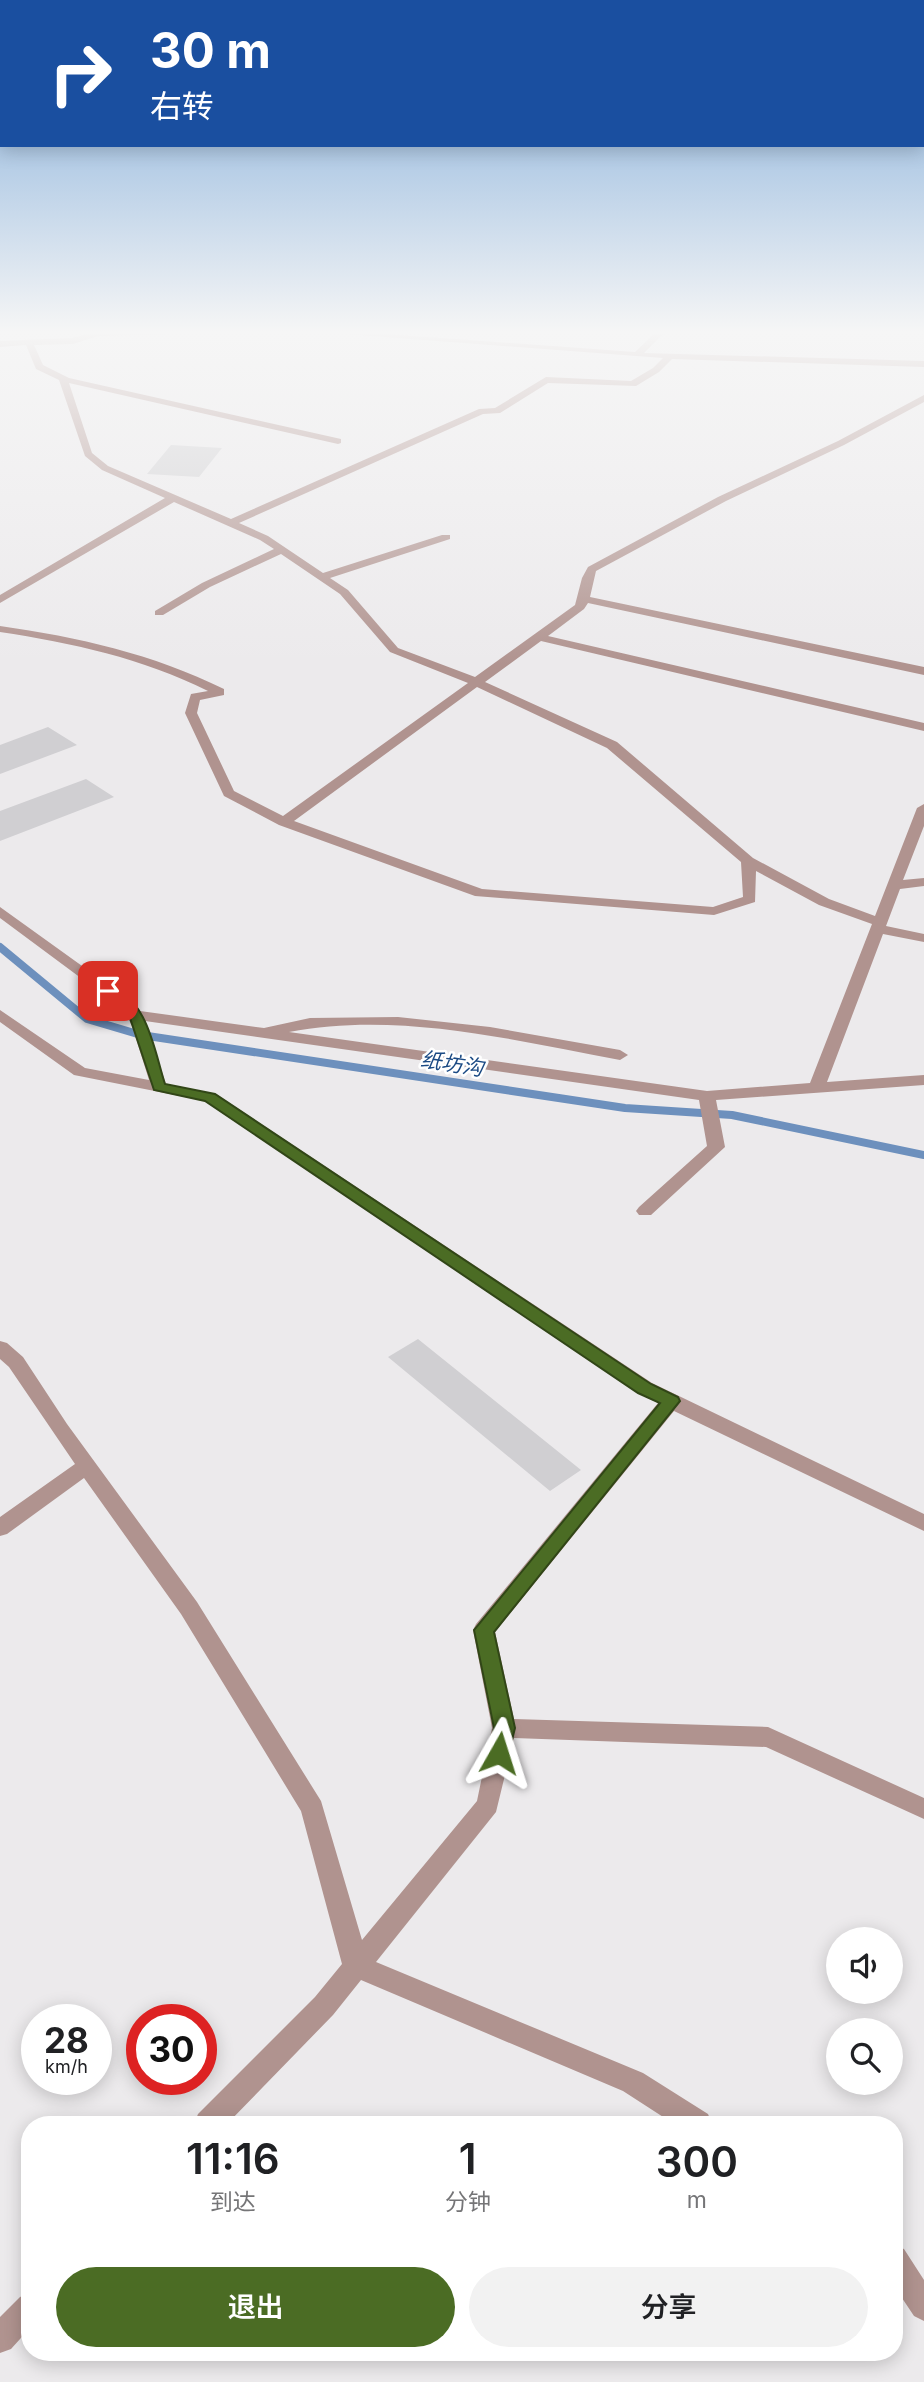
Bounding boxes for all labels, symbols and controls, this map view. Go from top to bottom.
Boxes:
text: 30 m [150,21,271,80]
icon: right [35,28,126,119]
text: 右转 [150,87,214,126]
pin [78,961,138,1021]
icon: arrive [89,972,127,1010]
water label: 纸坊沟 [419,1046,487,1081]
position arrow [462,1716,536,1790]
map controls [826,1927,903,2095]
button: sound [826,1927,903,2004]
speed limit sign: 30 [126,2004,217,2095]
button: search [826,2018,903,2095]
text: 28 [44,2019,89,2061]
text: km/h [45,2056,88,2077]
text: 11:16 [186,2133,280,2184]
text: 1 [459,2133,477,2184]
text: 300 [656,2136,738,2187]
text: m [687,2186,707,2214]
text: 到达 [210,2188,256,2216]
text: 分钟 [445,2188,491,2216]
button: 退出 [56,2267,455,2347]
button: 分享 [469,2267,868,2347]

